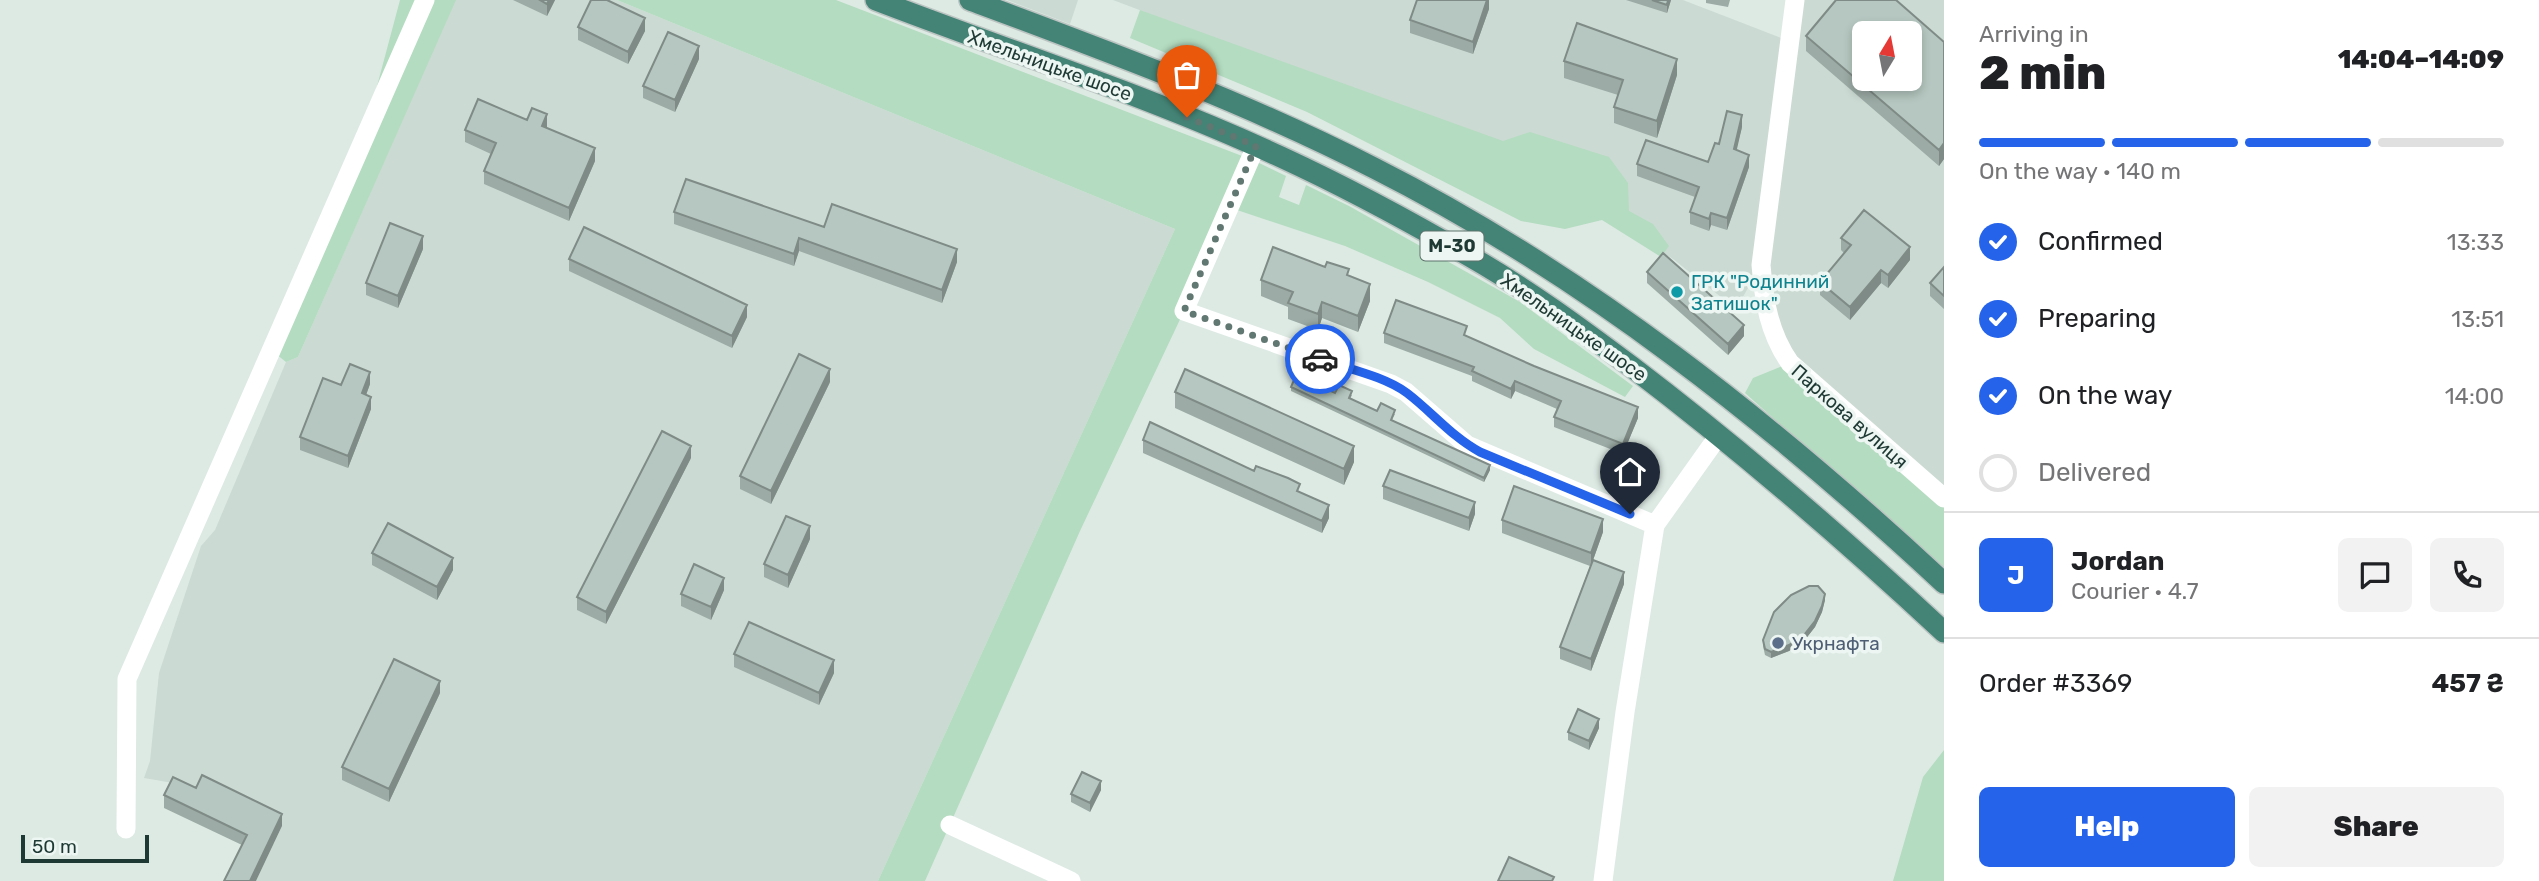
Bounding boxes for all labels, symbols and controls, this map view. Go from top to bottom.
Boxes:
text: Arriving in [1979,20,2089,48]
north arrow [1852,21,1922,91]
map controls [1852,21,1922,91]
street label: Хмельницьке шосе [965,25,1135,106]
text: 14:04–14:09 [2338,44,2504,75]
pin [1157,45,1217,117]
text: 2 min [1979,46,2106,101]
icon: bag [1168,56,1206,94]
text: On the way · 140 m [1979,157,2181,185]
icon: check [1979,223,2017,261]
text: Confirmed [2038,226,2163,257]
text: 13:33 [2447,228,2504,256]
road number: М-30 [1420,232,1484,260]
street label: Хмельницьке шосе [1496,269,1651,386]
place label: ГРК "Родинний Затишок" [1691,270,1829,315]
marker: ГРК "Родинний Затишок" [1669,284,1685,300]
icon: check [1979,300,2017,338]
text: Preparing [2038,303,2156,334]
text: 13:51 [2451,305,2504,333]
courier [1285,324,1355,394]
icon: car [1301,340,1339,378]
street label: Паркова вулиця [1787,359,1913,473]
icon: check [1979,377,2017,415]
text: On the way [2038,380,2172,411]
text: 14:00 [2445,382,2504,410]
pin [1600,442,1660,514]
icon: home [1611,453,1649,491]
text: Delivered [2038,457,2151,488]
button: chat [2338,538,2412,612]
button: phone [2430,538,2504,612]
text: Jordan [2071,546,2164,577]
text: J [2007,560,2025,591]
text: Courier · 4.7 [2071,577,2198,605]
place label: Укрнафта [1792,632,1880,655]
marker: Укрнафта [1770,635,1786,651]
text: Order #3369 [1979,668,2132,699]
text: 457 ₴ [2431,668,2504,699]
button: Help [1979,787,2235,867]
button: Share [2249,787,2504,867]
scale bar [21,832,149,864]
text: 50 m [32,835,77,858]

